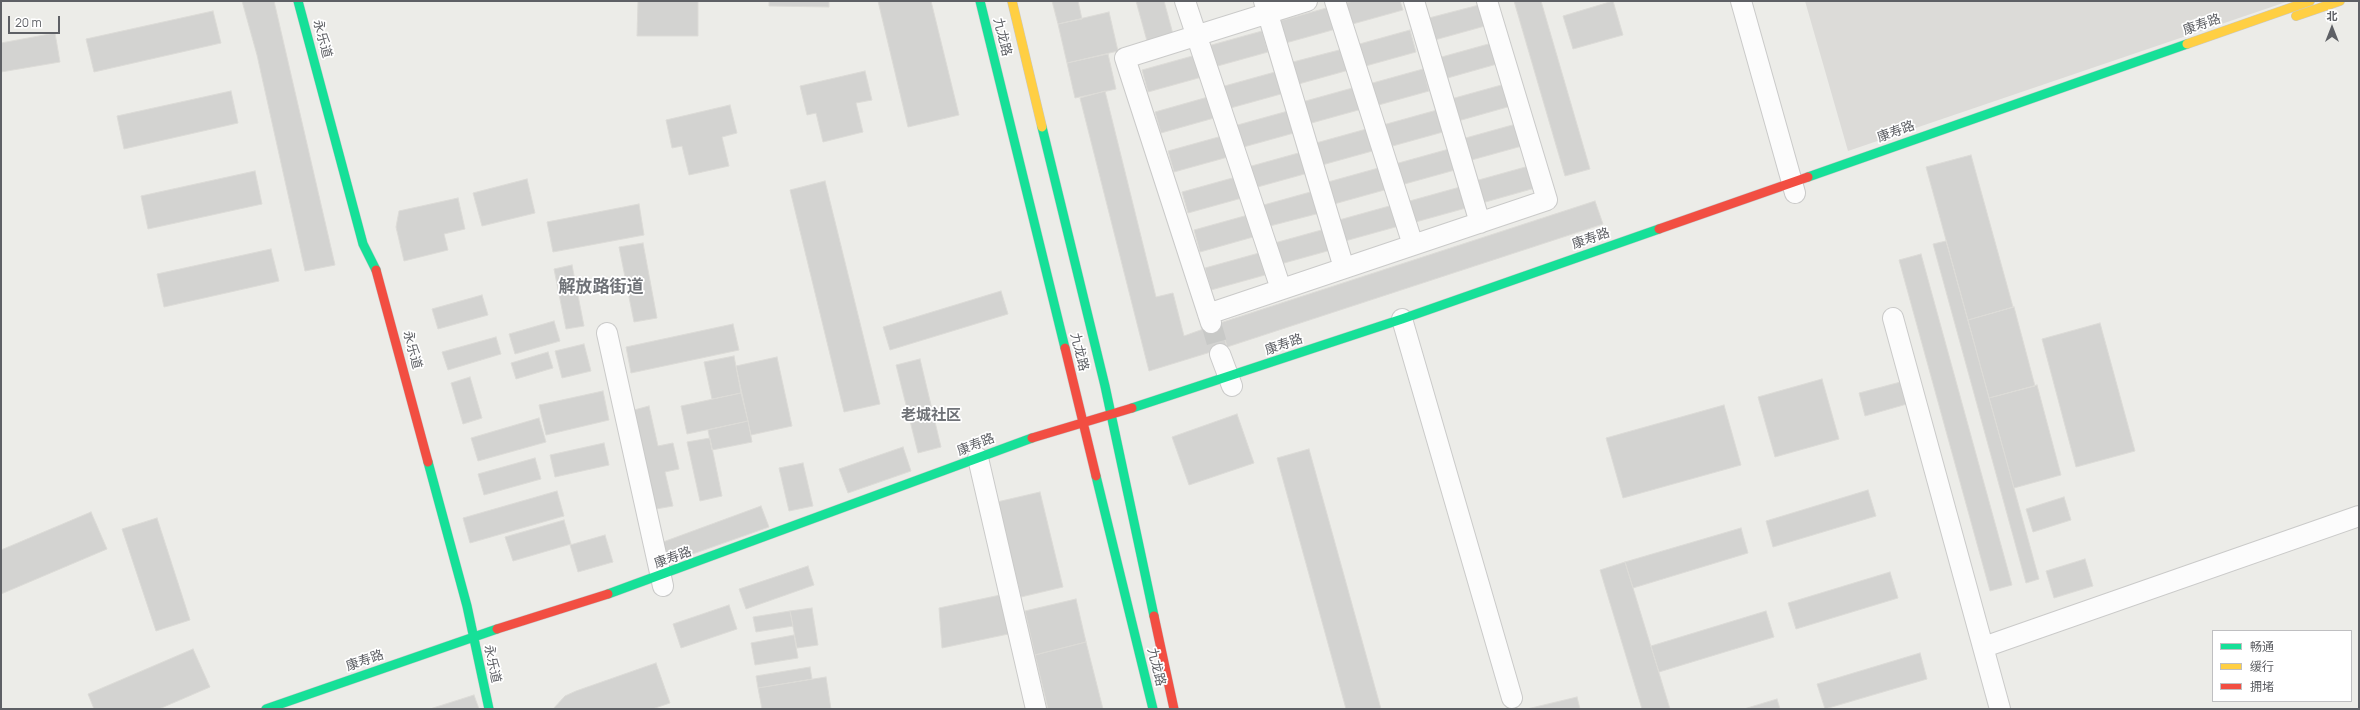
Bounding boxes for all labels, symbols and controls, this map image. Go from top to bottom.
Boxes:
scale bar [10,8,62,34]
north arrow [2312,8,2352,48]
text: 北 [2327,8,2338,23]
street label: 康寿路 [2181,11,2223,39]
text: 20 m [15,14,42,31]
street label: 九龙路 [990,16,1014,58]
street label: 永乐道 [309,18,335,60]
street label: 康寿路 [1875,118,1917,146]
street label: 康寿路 [1570,225,1612,253]
district label: 解放路街道 [559,277,643,297]
street label: 永乐道 [399,329,425,371]
street label: 九龙路 [1067,331,1091,373]
street label: 康寿路 [1263,331,1305,359]
district label: 老城社区 [901,407,961,425]
street label: 康寿路 [955,431,997,459]
street label: 康寿路 [652,544,694,572]
legend [2212,630,2352,702]
text: 畅通 [2250,638,2274,655]
street label: 永乐道 [480,643,504,685]
street label: 九龙路 [1144,646,1168,688]
street label: 康寿路 [344,647,386,675]
text: 缓行 [2250,658,2274,675]
text: 拥堵 [2250,678,2274,695]

